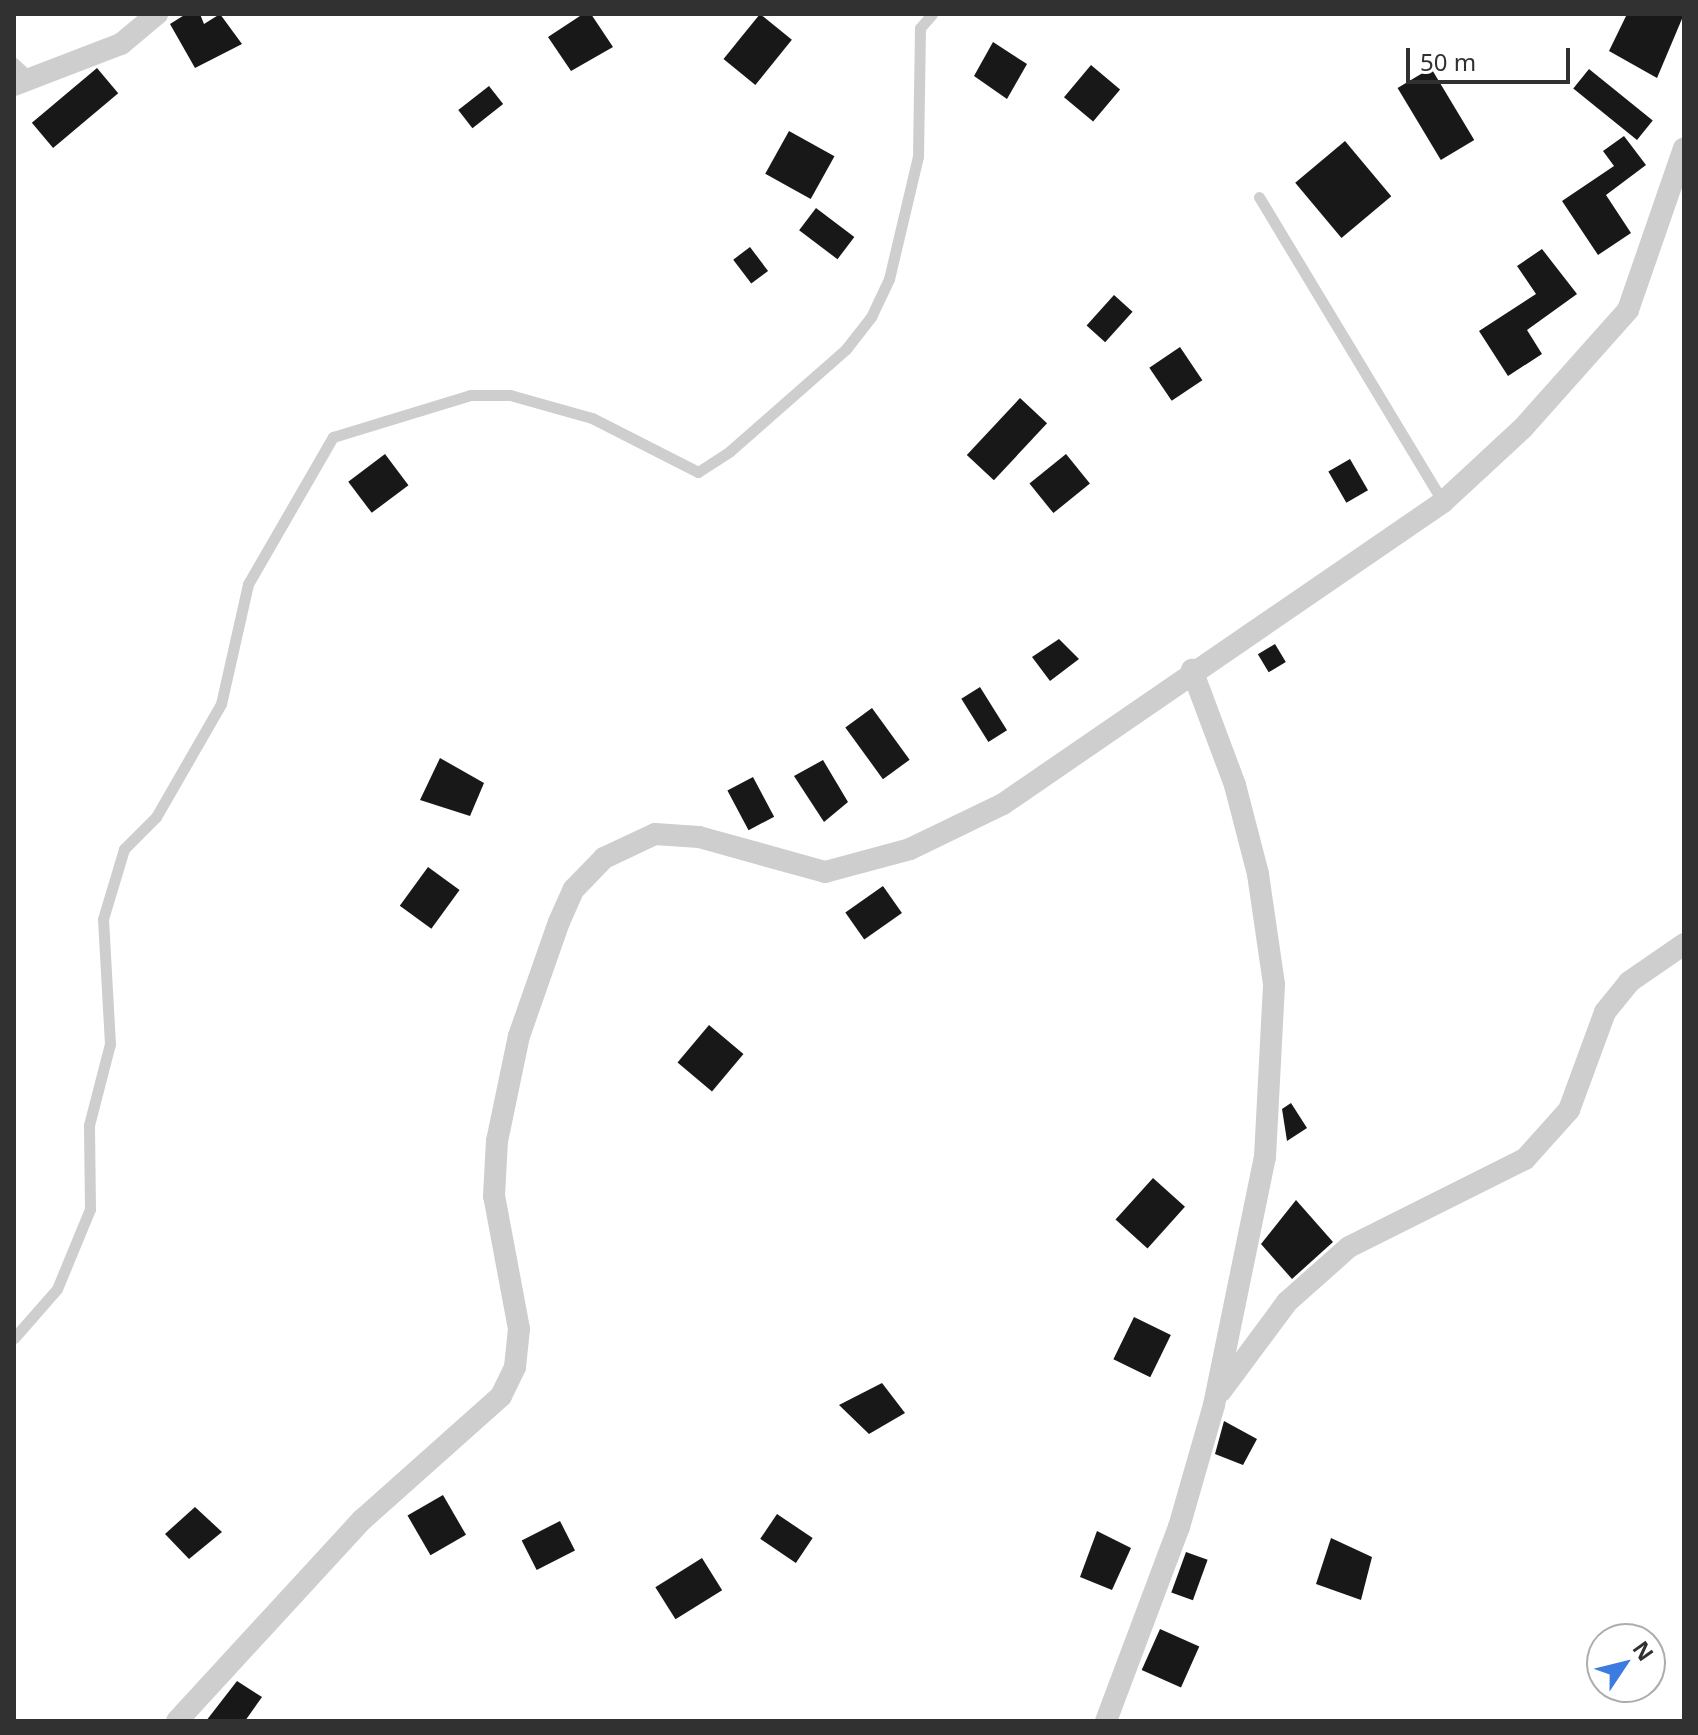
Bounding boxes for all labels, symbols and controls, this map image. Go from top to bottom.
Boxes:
scale bar [1410,32,1574,82]
text: 50 m [1420,45,1476,78]
north arrow [1586,1623,1666,1703]
text: N [1627,1634,1661,1666]

